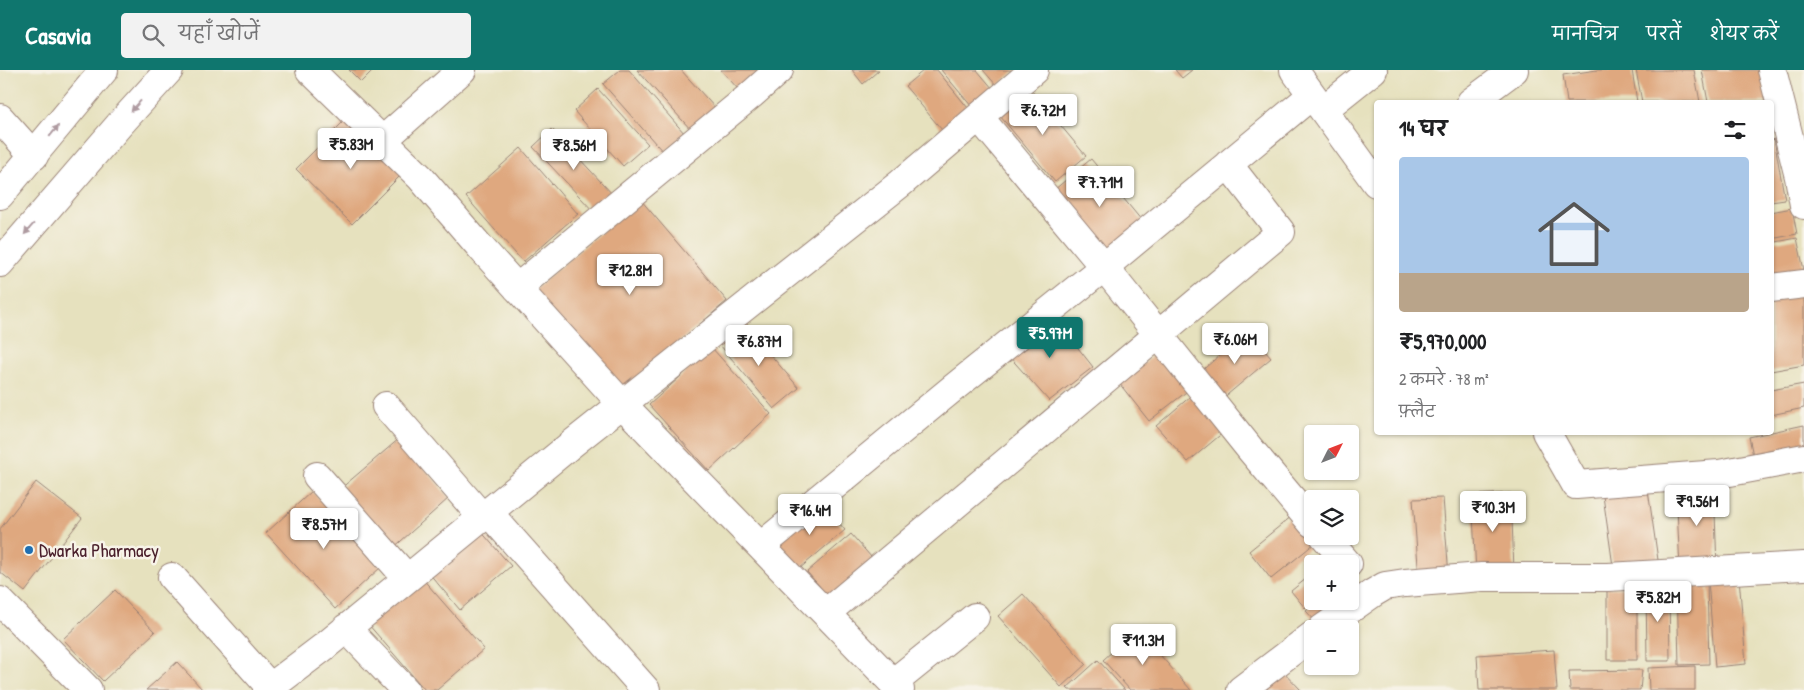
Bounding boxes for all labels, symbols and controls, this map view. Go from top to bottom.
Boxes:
search box [121,13,471,58]
text: Casavia [25,19,91,51]
text: यहाँ खोजें [179,20,260,46]
icon: search [139,21,167,49]
text: मानचित्र [1552,21,1618,46]
text: परतें [1646,21,1681,46]
text: शेयर करें [1709,21,1779,46]
pin: ₹6.72M [1002,93,1084,136]
text: ₹6.72M [1020,99,1066,121]
one-way arrow [130,100,142,112]
text: 14 घर [1399,114,1447,143]
icon: filters [1721,116,1749,144]
one-way arrow [49,125,60,138]
pin: ₹5.83M [310,128,392,170]
pin: ₹8.56M [533,128,615,171]
text: ₹5.83M [329,133,373,155]
text: ₹8.56M [552,134,596,156]
pin: ₹7.71M [1059,166,1141,208]
text: ₹7.71M [1077,171,1123,193]
icon: home [1529,189,1619,279]
one-way arrow [24,222,35,235]
pin: ₹12.8M [589,254,671,296]
text: ₹12.8M [608,259,652,281]
pin: ₹5.97M [1009,316,1091,359]
text: ₹5.97M [1028,322,1072,344]
pin: ₹6.06M [1194,322,1276,365]
pin: ₹6.87M [718,324,800,367]
text: ₹5,970,000 [1399,327,1487,356]
text: ₹6.06M [1213,328,1257,350]
text: ₹6.87M [736,330,782,352]
text: 2 कमरे · 78 m² [1399,368,1489,390]
text: फ़्लैट [1399,400,1435,422]
north arrow [1304,425,1359,480]
map controls [1304,425,1359,675]
pin: ₹9.56M [1656,484,1738,527]
button: layers [1304,490,1359,545]
pin: ₹10.3M [1452,490,1534,533]
text: ₹9.56M [1676,490,1718,512]
pin: ₹16.4M [769,494,851,536]
text: ₹10.3M [1471,496,1515,518]
text: ₹16.4M [789,499,831,521]
pin: ₹8.57M [283,508,365,550]
text: ₹8.57M [301,513,347,535]
place label: Dwarka Pharmacy [39,537,159,563]
marker: Dwarka Pharmacy [23,544,35,556]
button: + [1304,555,1359,610]
pin: ₹5.82M [1617,580,1699,623]
text: ₹5.82M [1635,586,1681,608]
button: − [1304,620,1359,675]
pin: ₹11.3M [1102,624,1184,666]
text: ₹11.3M [1122,629,1164,651]

